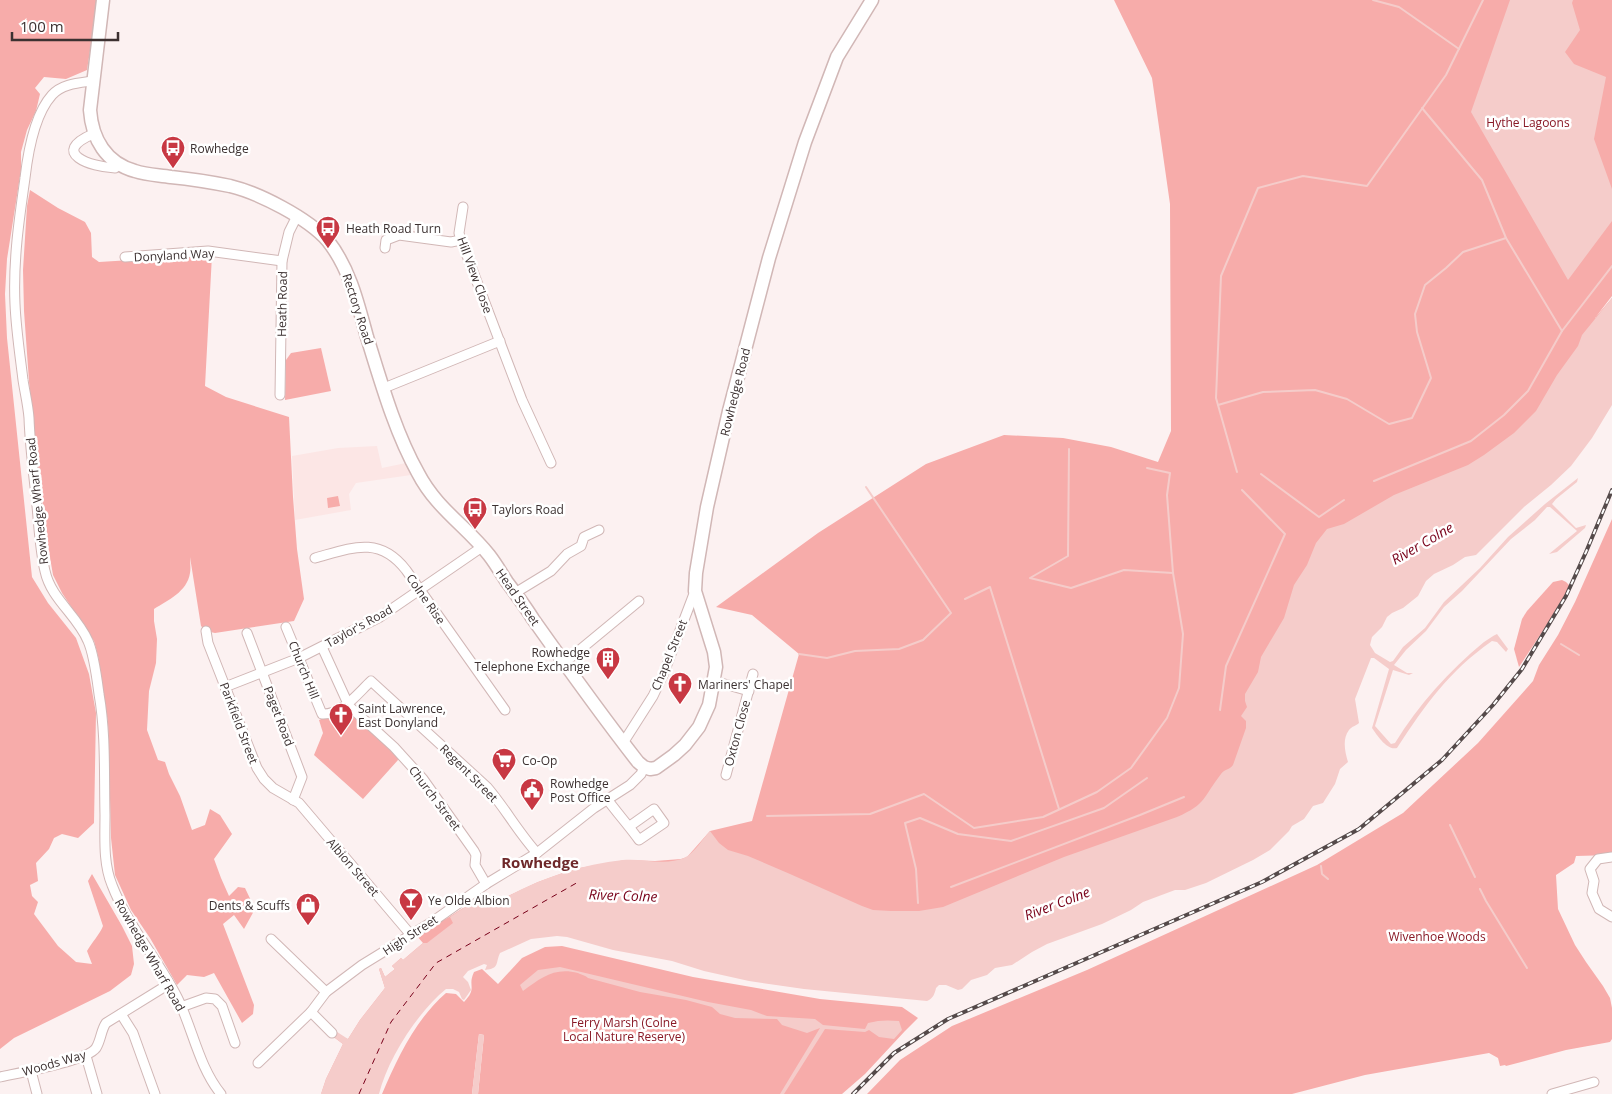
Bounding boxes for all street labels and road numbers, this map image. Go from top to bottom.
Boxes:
street label: Hill View Close [453,234,497,316]
street label: Donyland Way [133,244,216,266]
street label: Heath Road [273,271,291,337]
street label: Rectory Road [338,271,378,347]
street label: Rowhedge Road [716,346,754,438]
street label: Rowhedge Wharf Road [22,437,52,565]
street label: Head Street [492,565,544,629]
street label: Colne Rise [402,570,450,628]
street label: Taylor's Road [322,600,396,652]
street label: Chapel Street [647,617,691,693]
street label: Church Hill [285,638,323,702]
street label: Parkfield Street [216,680,262,766]
street label: Paget Road [260,683,298,749]
street label: Oxton Close [720,698,754,768]
street label: Regent Street [436,740,502,806]
street label: Church Street [405,762,465,834]
street label: Albion Street [323,834,383,900]
street label: Rowhedge Wharf Road [111,896,189,1014]
street label: High Street [379,911,441,959]
street label: Woods Way [20,1046,89,1080]

